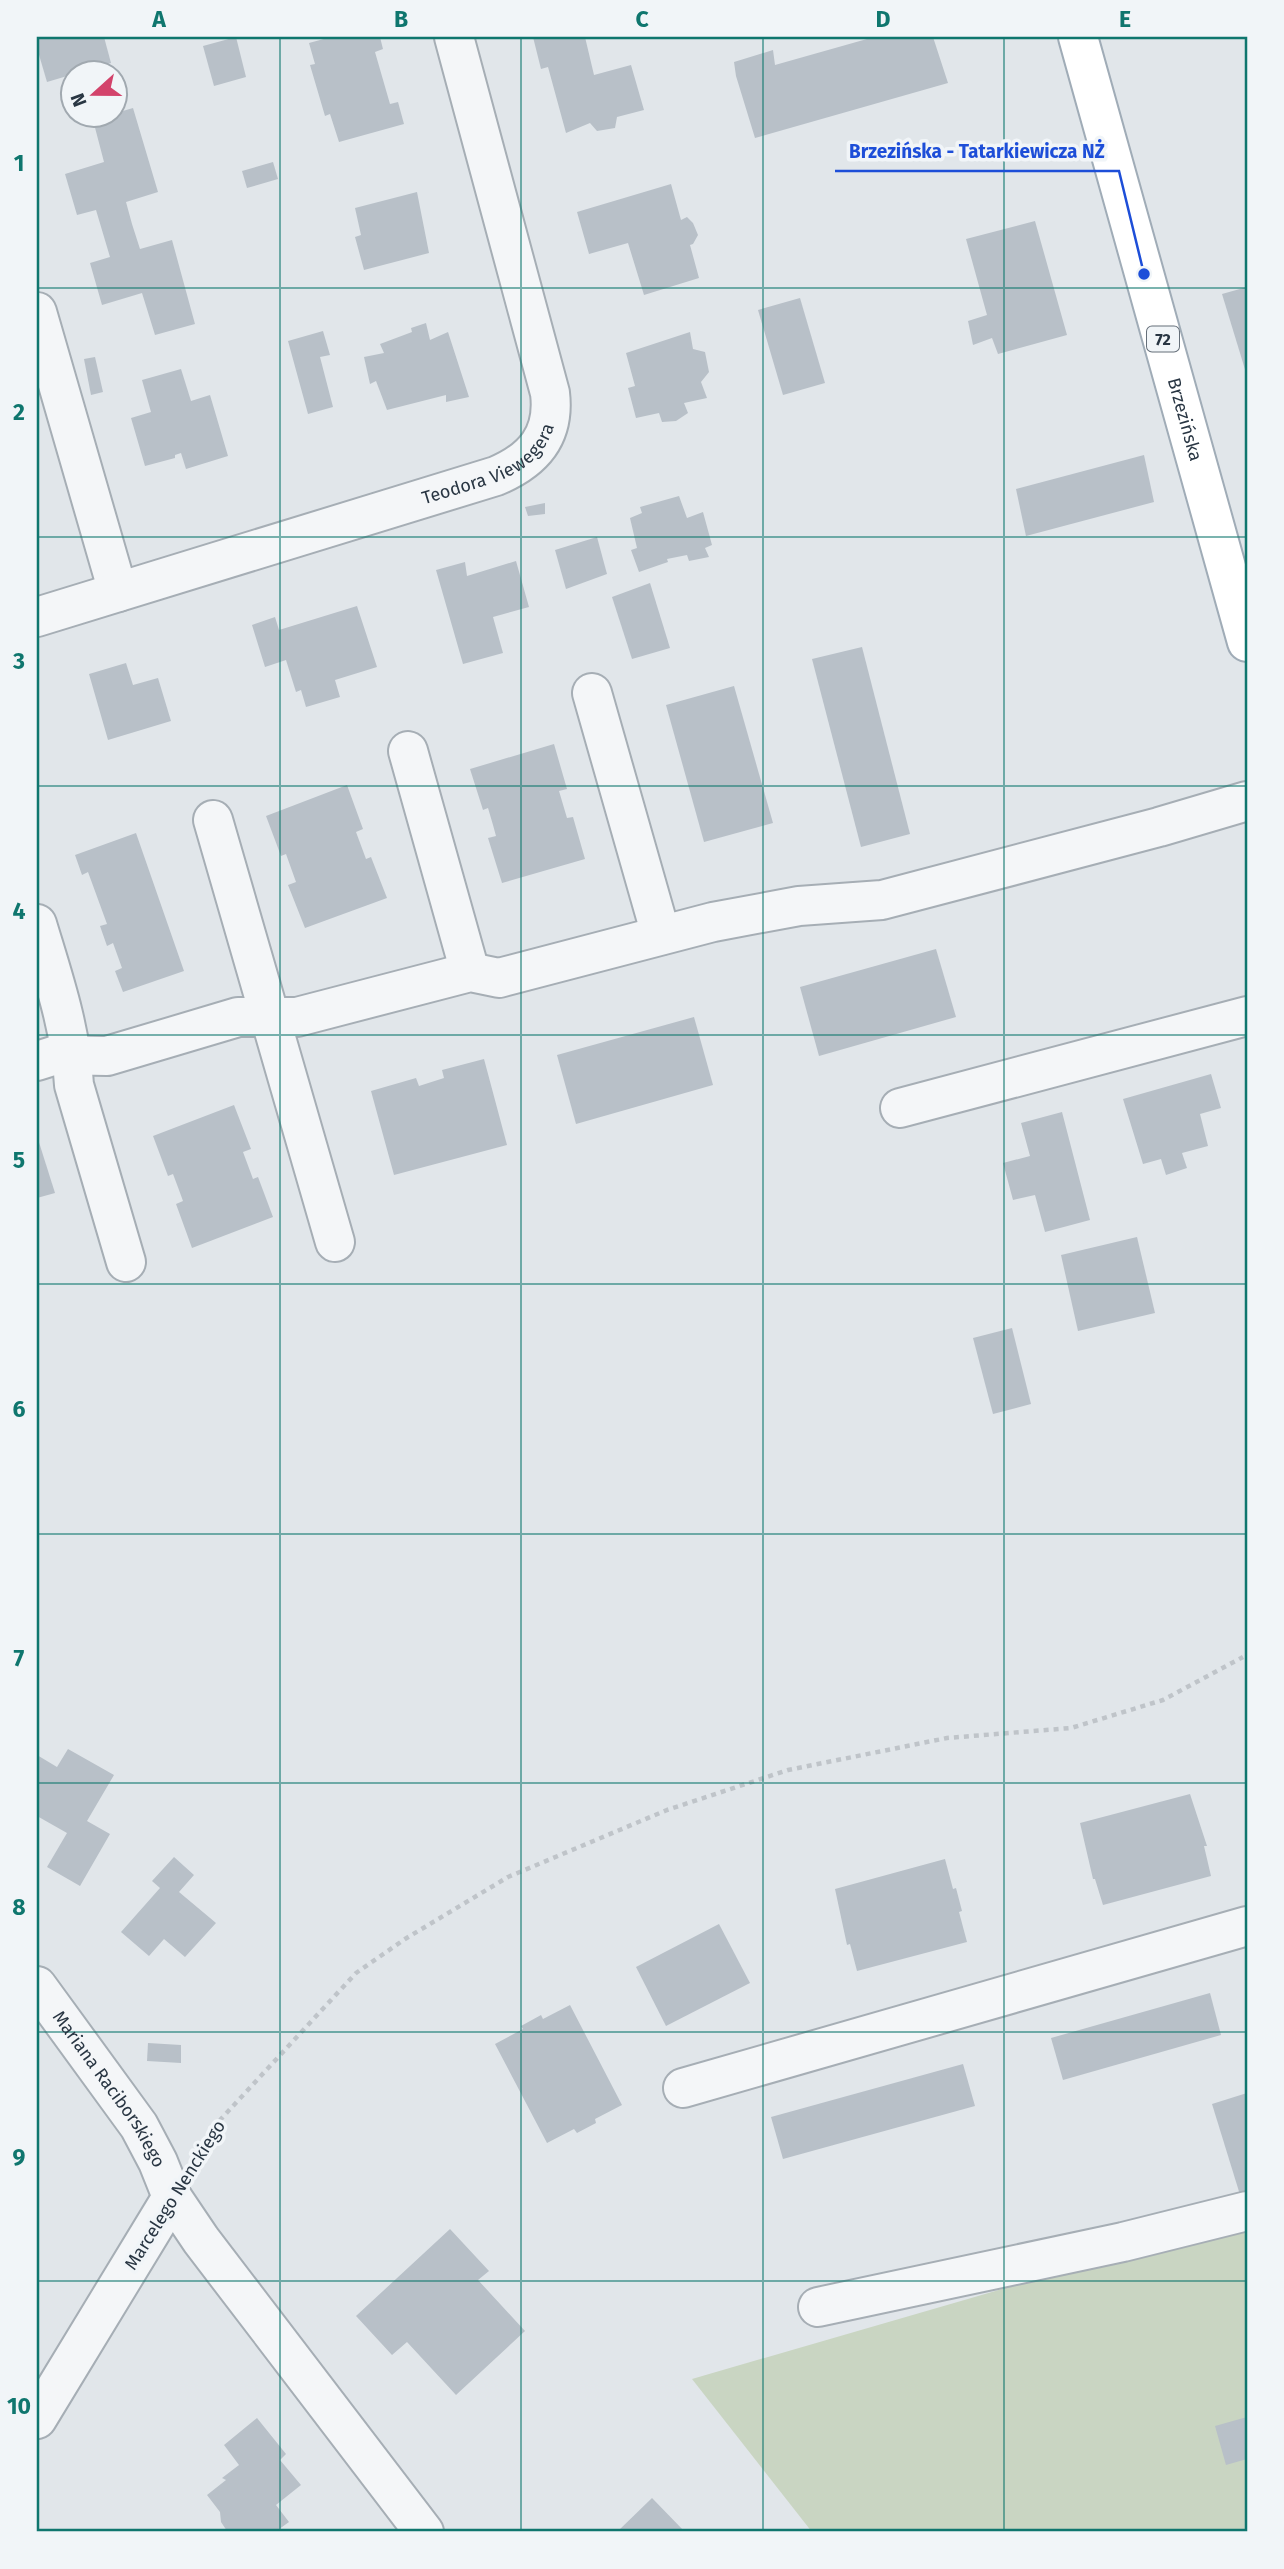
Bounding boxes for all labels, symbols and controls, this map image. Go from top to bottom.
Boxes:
text: A [151,5,166,33]
text: B [394,5,408,33]
text: C [635,5,649,33]
text: D [876,5,891,33]
text: E [1119,5,1131,33]
north arrow [60,60,130,130]
text: N [66,90,92,110]
callout: Brzezińska - Tatarkiewicza NŻ [835,131,1119,171]
text: Brzezińska - Tatarkiewicza NŻ [849,139,1105,163]
text: 1 [14,149,24,177]
road number: 72 [1147,326,1179,352]
street label: Brzezińska [1163,375,1207,464]
text: 2 [13,398,25,426]
street label: Teodora Viewegera [419,421,559,509]
text: 3 [12,647,25,675]
text: 4 [13,897,26,925]
text: 5 [13,1146,25,1174]
text: 6 [13,1395,26,1423]
text: 7 [14,1644,25,1672]
text: 8 [12,1893,26,1921]
street label: Mariana Raciborskiego [48,2007,170,2171]
street label: Marcelego Nenckiego [120,2116,230,2274]
text: 9 [13,2143,26,2171]
text: 10 [7,2392,31,2420]

